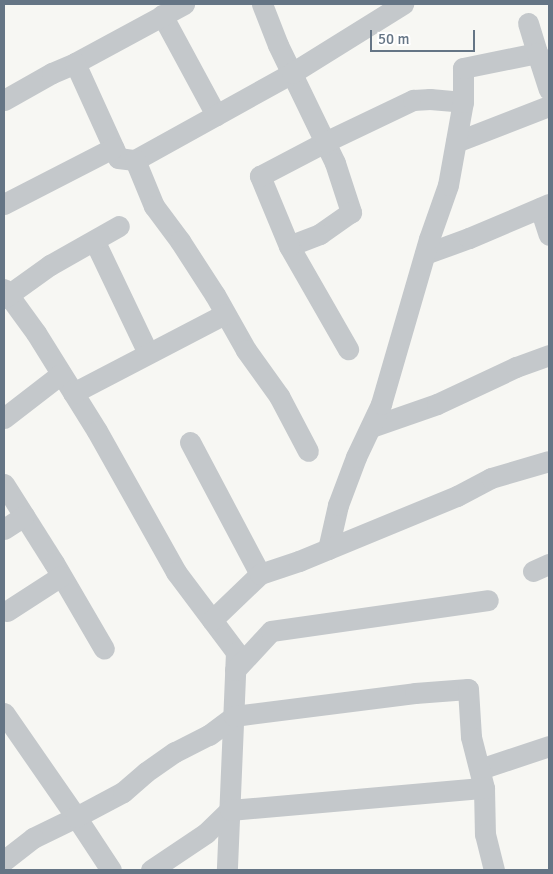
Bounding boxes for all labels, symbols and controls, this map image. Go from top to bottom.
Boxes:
scale bar [373,20,478,52]
text: 50 m [378,30,409,48]

